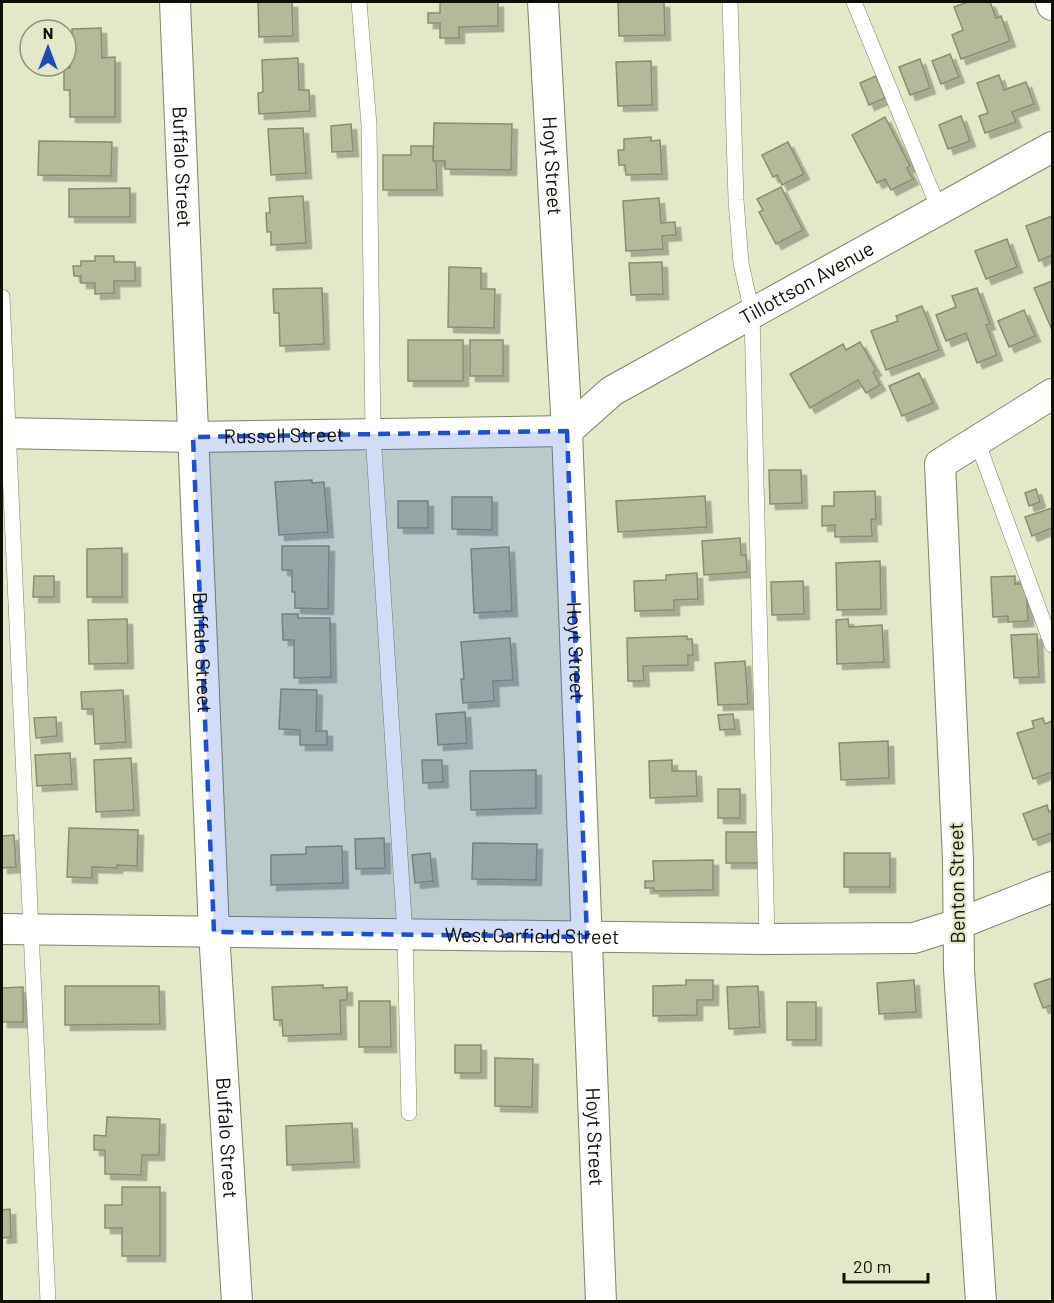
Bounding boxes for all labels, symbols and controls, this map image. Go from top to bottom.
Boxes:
north arrow [18,18,78,78]
text: N [43,23,53,42]
street label: Buffalo Street [168,106,197,228]
street label: Hoyt Street [538,116,568,216]
street label: Tillottson Avenue [735,235,878,329]
street label: Russell Street [224,422,344,448]
street label: Buffalo Street [189,591,218,713]
street label: Hoyt Street [563,601,591,701]
street label: Benton Street [943,822,969,944]
street label: West Garfield Street [444,922,619,948]
street label: Buffalo Street [212,1076,244,1199]
street label: Hoyt Street [582,1087,609,1187]
scale bar [844,1246,928,1284]
text: 20 m [853,1255,891,1277]

